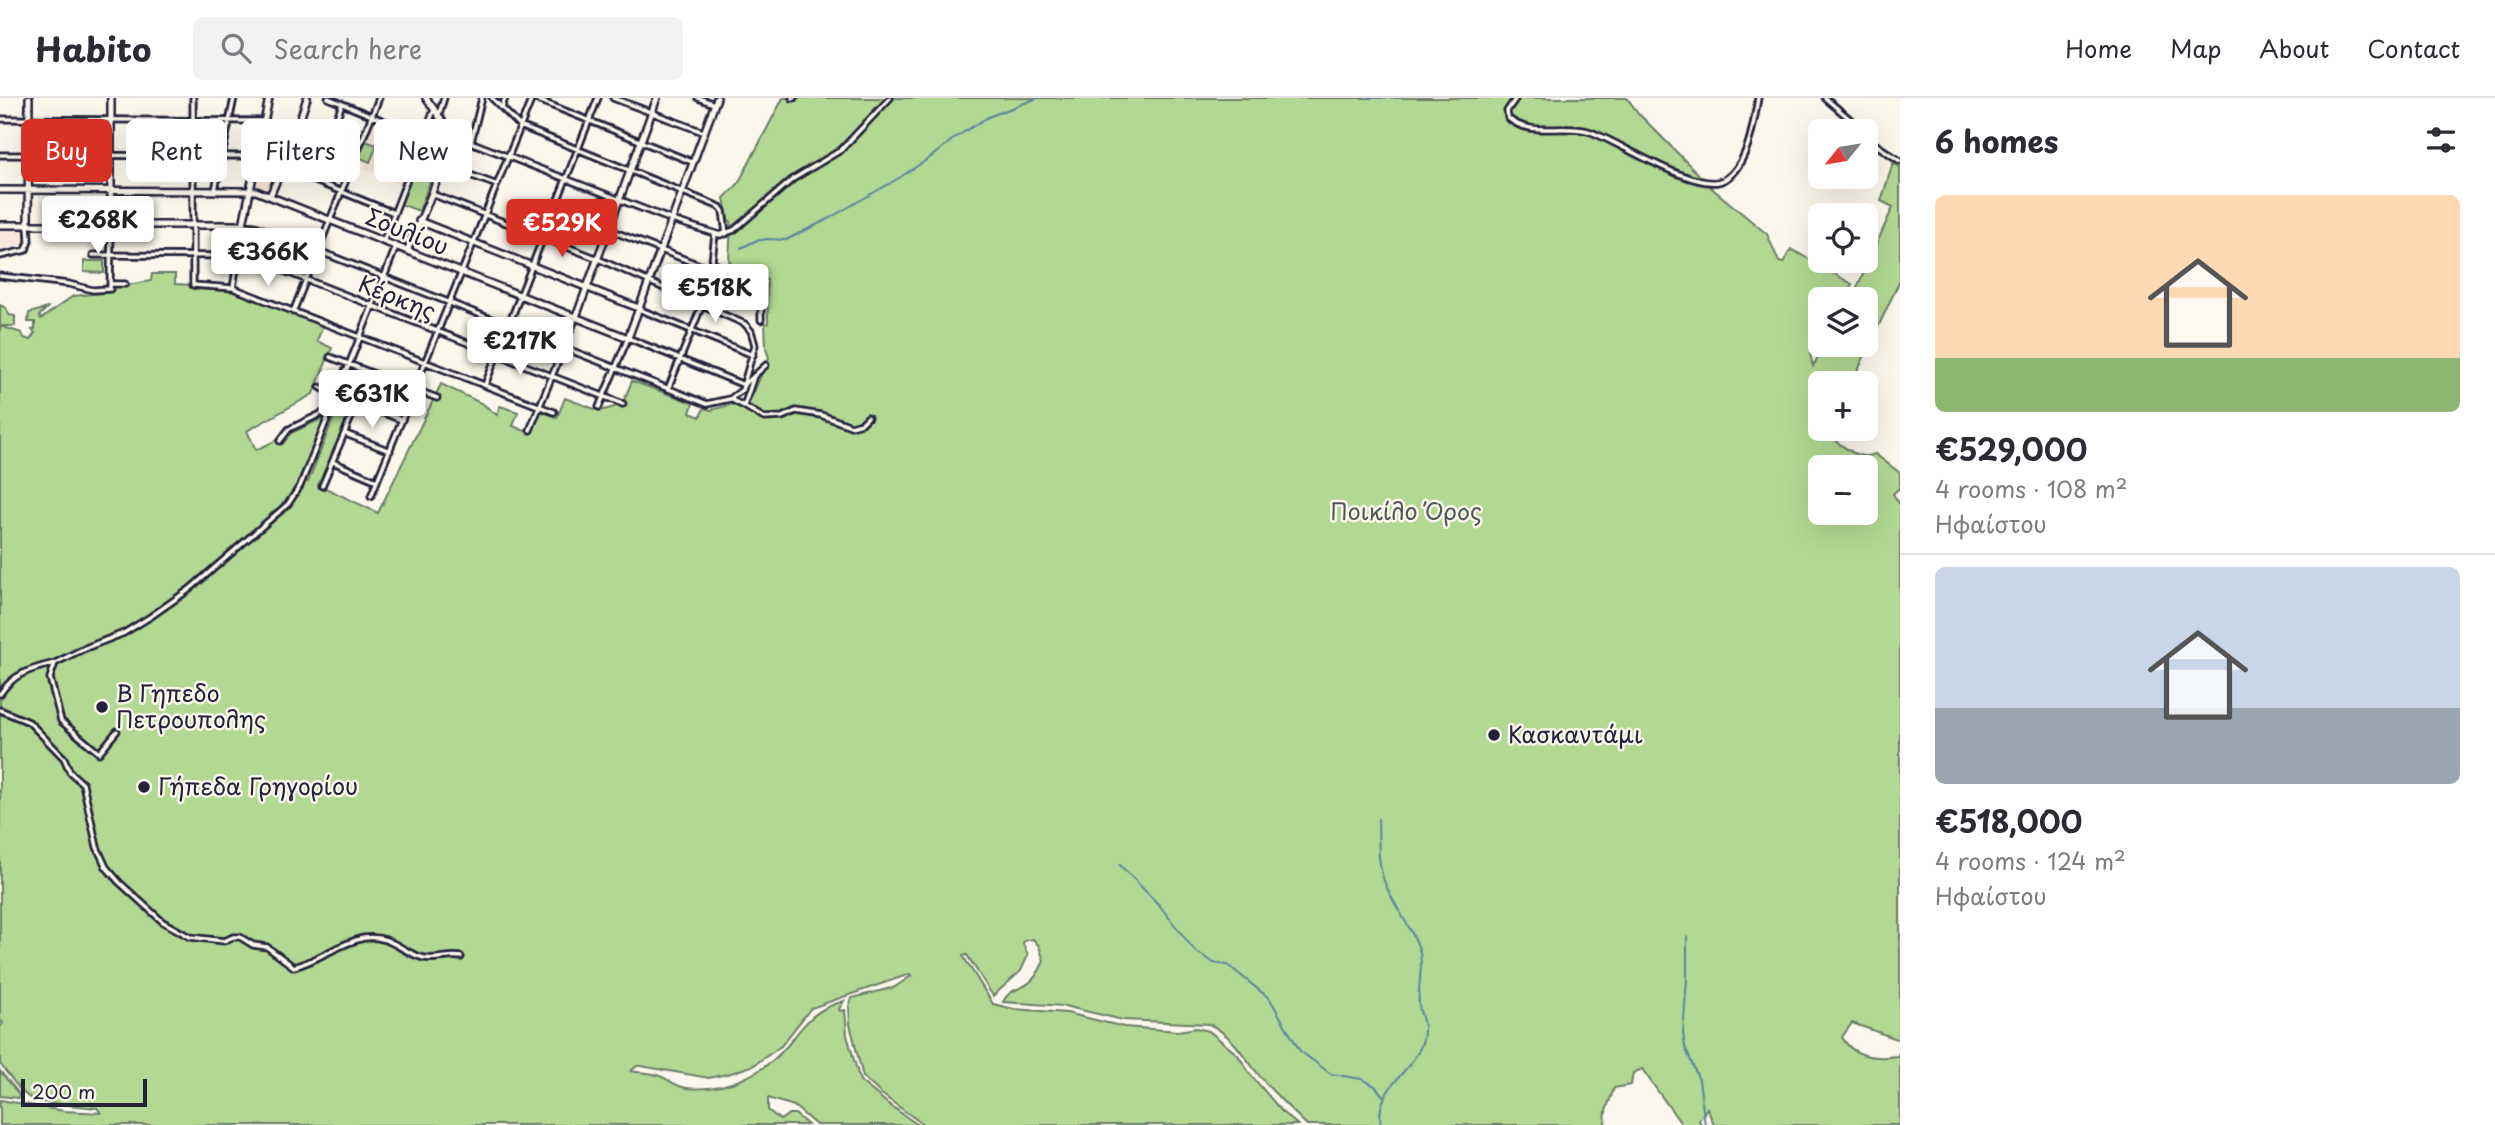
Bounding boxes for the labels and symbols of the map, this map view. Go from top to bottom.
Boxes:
north arrow [1808,119,1878,189]
pin: €268K [49,197,147,256]
street label: Σουλίου [361,198,454,263]
pin: €529K [513,200,611,259]
pin: €366K [219,228,317,288]
pin: €518K [666,264,764,324]
street label: Κέρκης [354,265,442,328]
pin: €217K [471,317,569,377]
pin: €631K [323,370,421,430]
park label: Ποικίλο Όρος [1330,493,1482,528]
place label: Β Γηπεδο Πετρουπολης [116,675,266,736]
marker: Β Γηπεδο Πετρουπολης [94,699,110,715]
place label: Κασκαντάμι [1508,716,1643,751]
marker: Κασκαντάμι [1486,727,1502,743]
place label: Γήπεδα Γρηγορίου [158,768,358,803]
marker: Γήπεδα Γρηγορίου [136,779,152,795]
scale bar [21,1076,147,1108]

